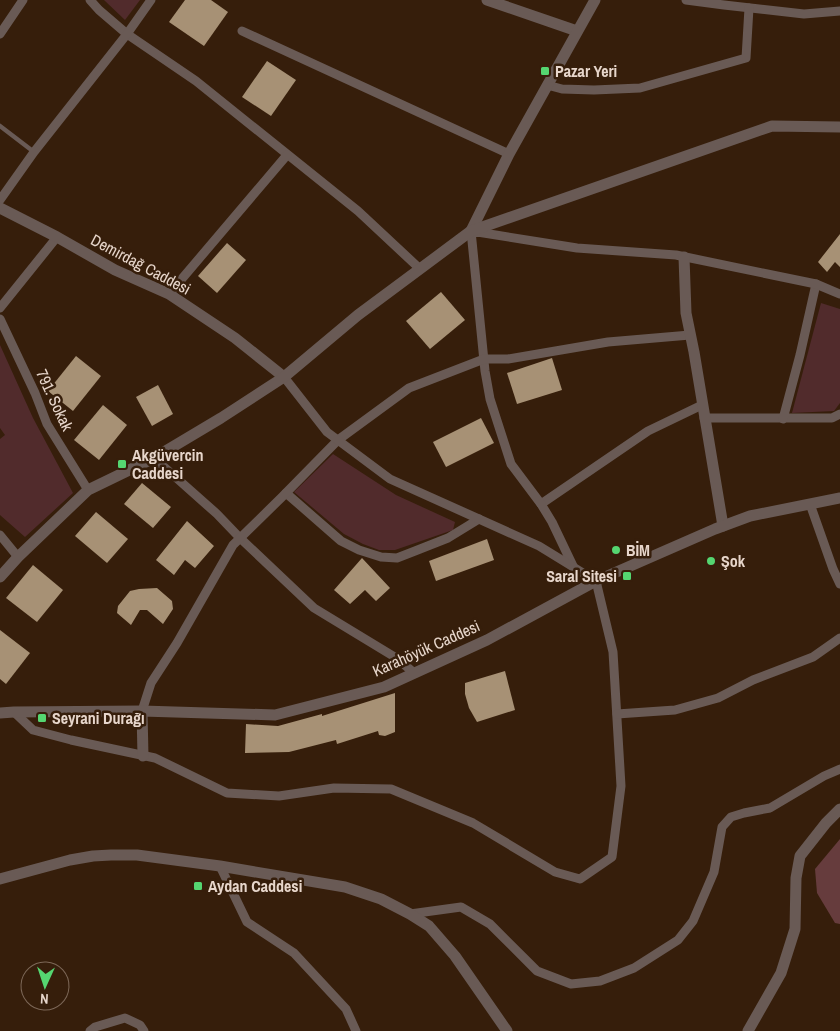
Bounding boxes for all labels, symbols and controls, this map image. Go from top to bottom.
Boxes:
place label: Pazar Yeri [555,60,617,82]
marker: Pazar Yeri [539,65,551,77]
street label: Demirdağ Caddesi [87,228,195,300]
street label: 791. Sokak [31,366,79,435]
place label: Akgüvercin Caddesi [132,444,203,484]
marker: Akgüvercin Caddesi [116,458,128,470]
place label: BİM [626,539,650,561]
marker: BİM [610,544,622,556]
place label: Şok [721,550,746,572]
marker: Şok [705,555,717,567]
place label: Saral Sitesi [546,565,617,587]
marker: Saral Sitesi [621,570,633,582]
street label: Karahöyük Caddesi [369,615,483,681]
place label: Seyrani Durağı [52,707,145,729]
marker: Seyrani Durağı [36,712,48,724]
place label: Aydan Caddesi [208,875,302,897]
marker: Aydan Caddesi [192,880,204,892]
north arrow [20,961,70,1011]
text: N [40,990,49,1008]

